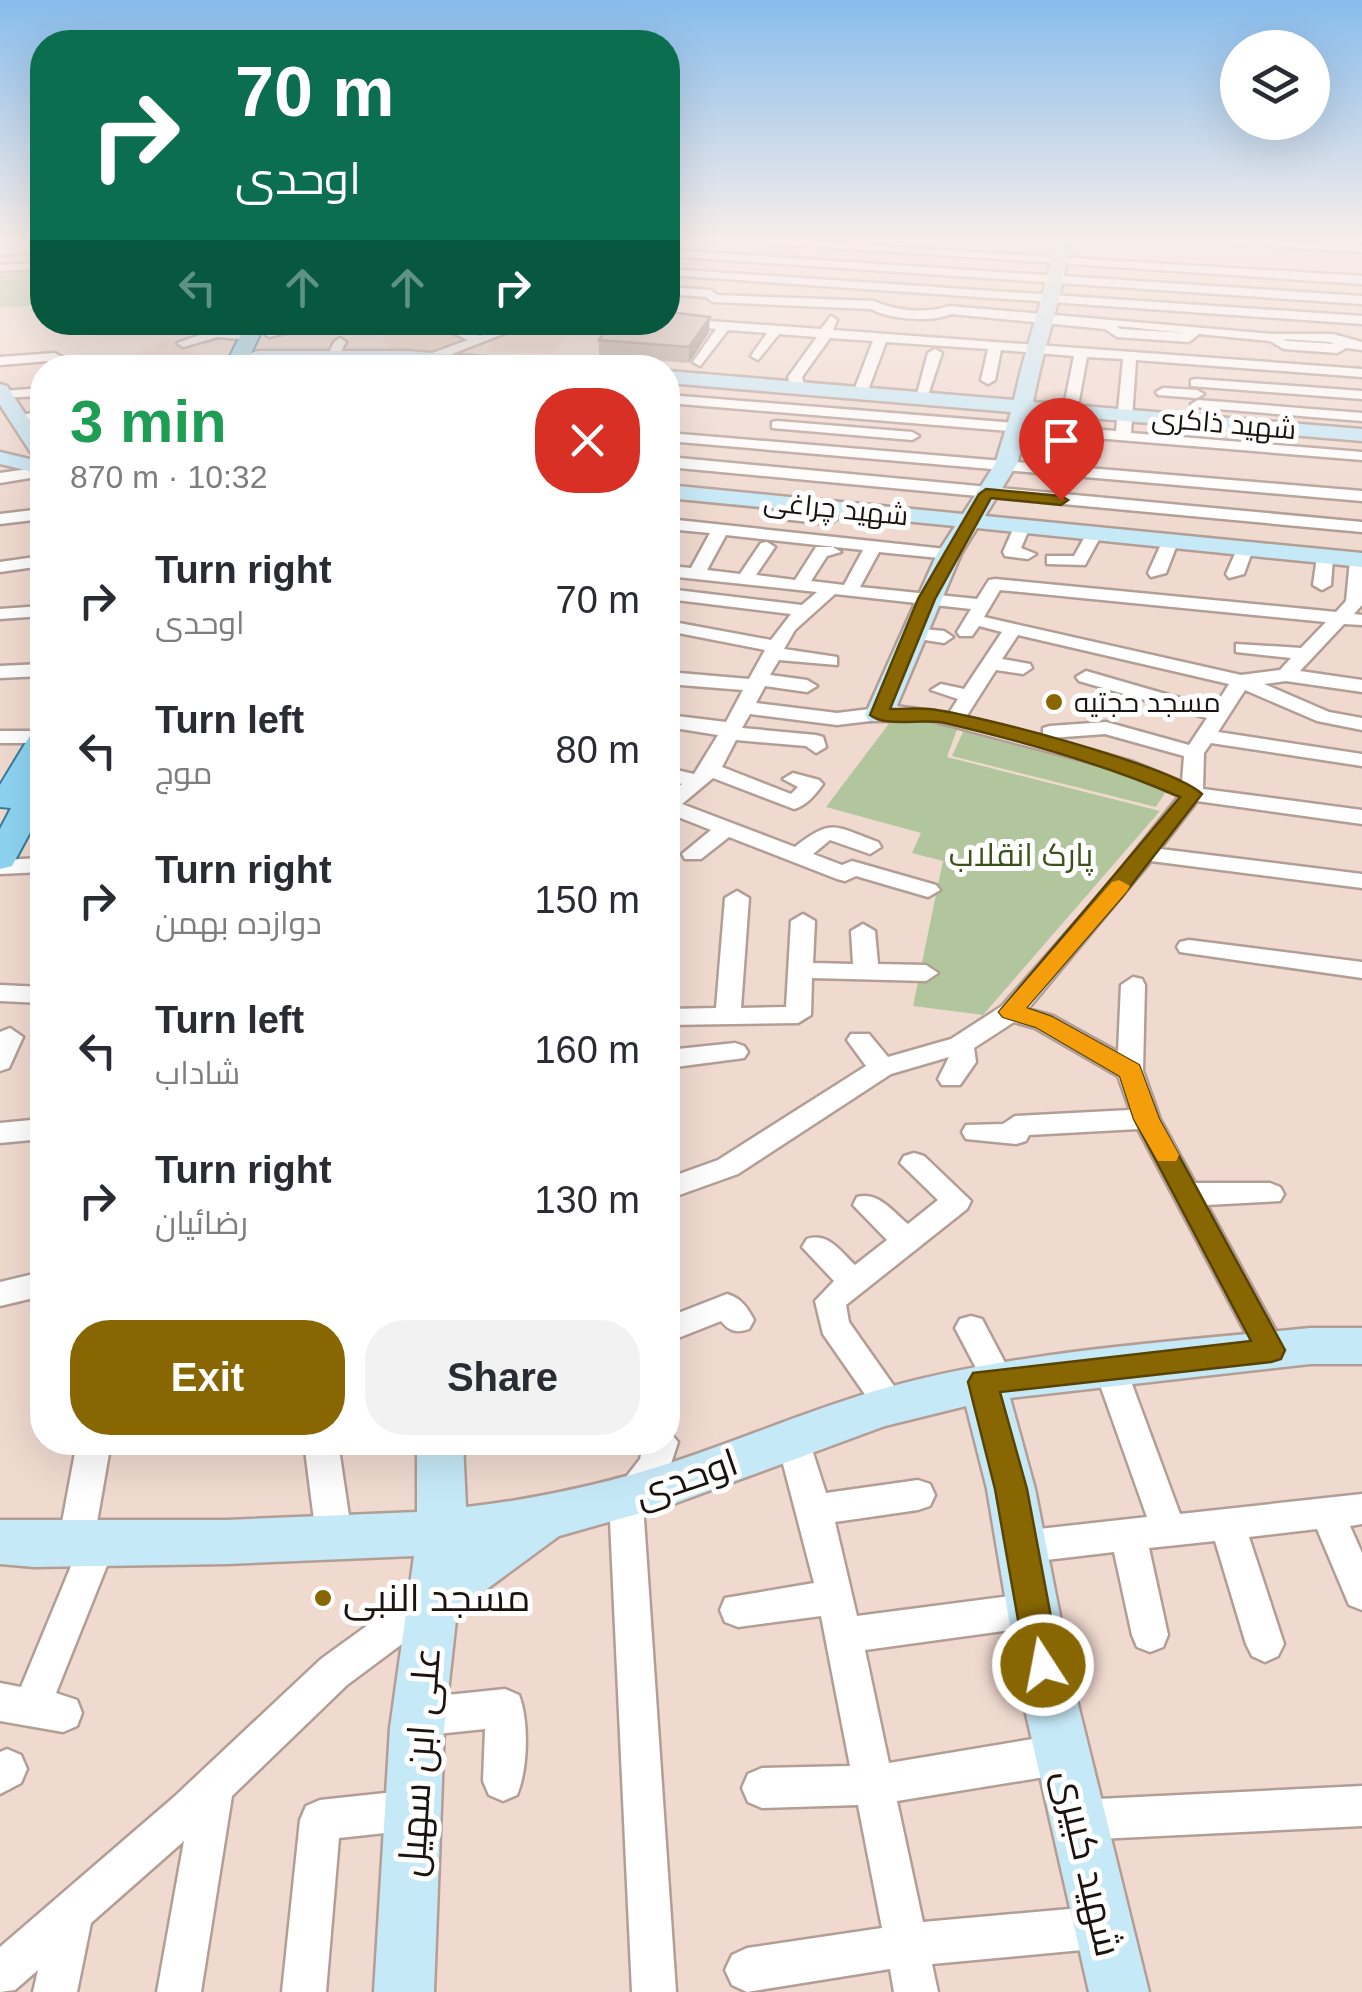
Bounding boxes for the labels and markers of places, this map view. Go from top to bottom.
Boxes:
pin [1019,398,1104,501]
place label: مسجد حجتیه [1074,687,1221,718]
marker: مسجد حجتیه [1043,691,1065,713]
place label: مسجد النبی [343,1577,531,1621]
marker: مسجد النبی [312,1587,334,1609]

